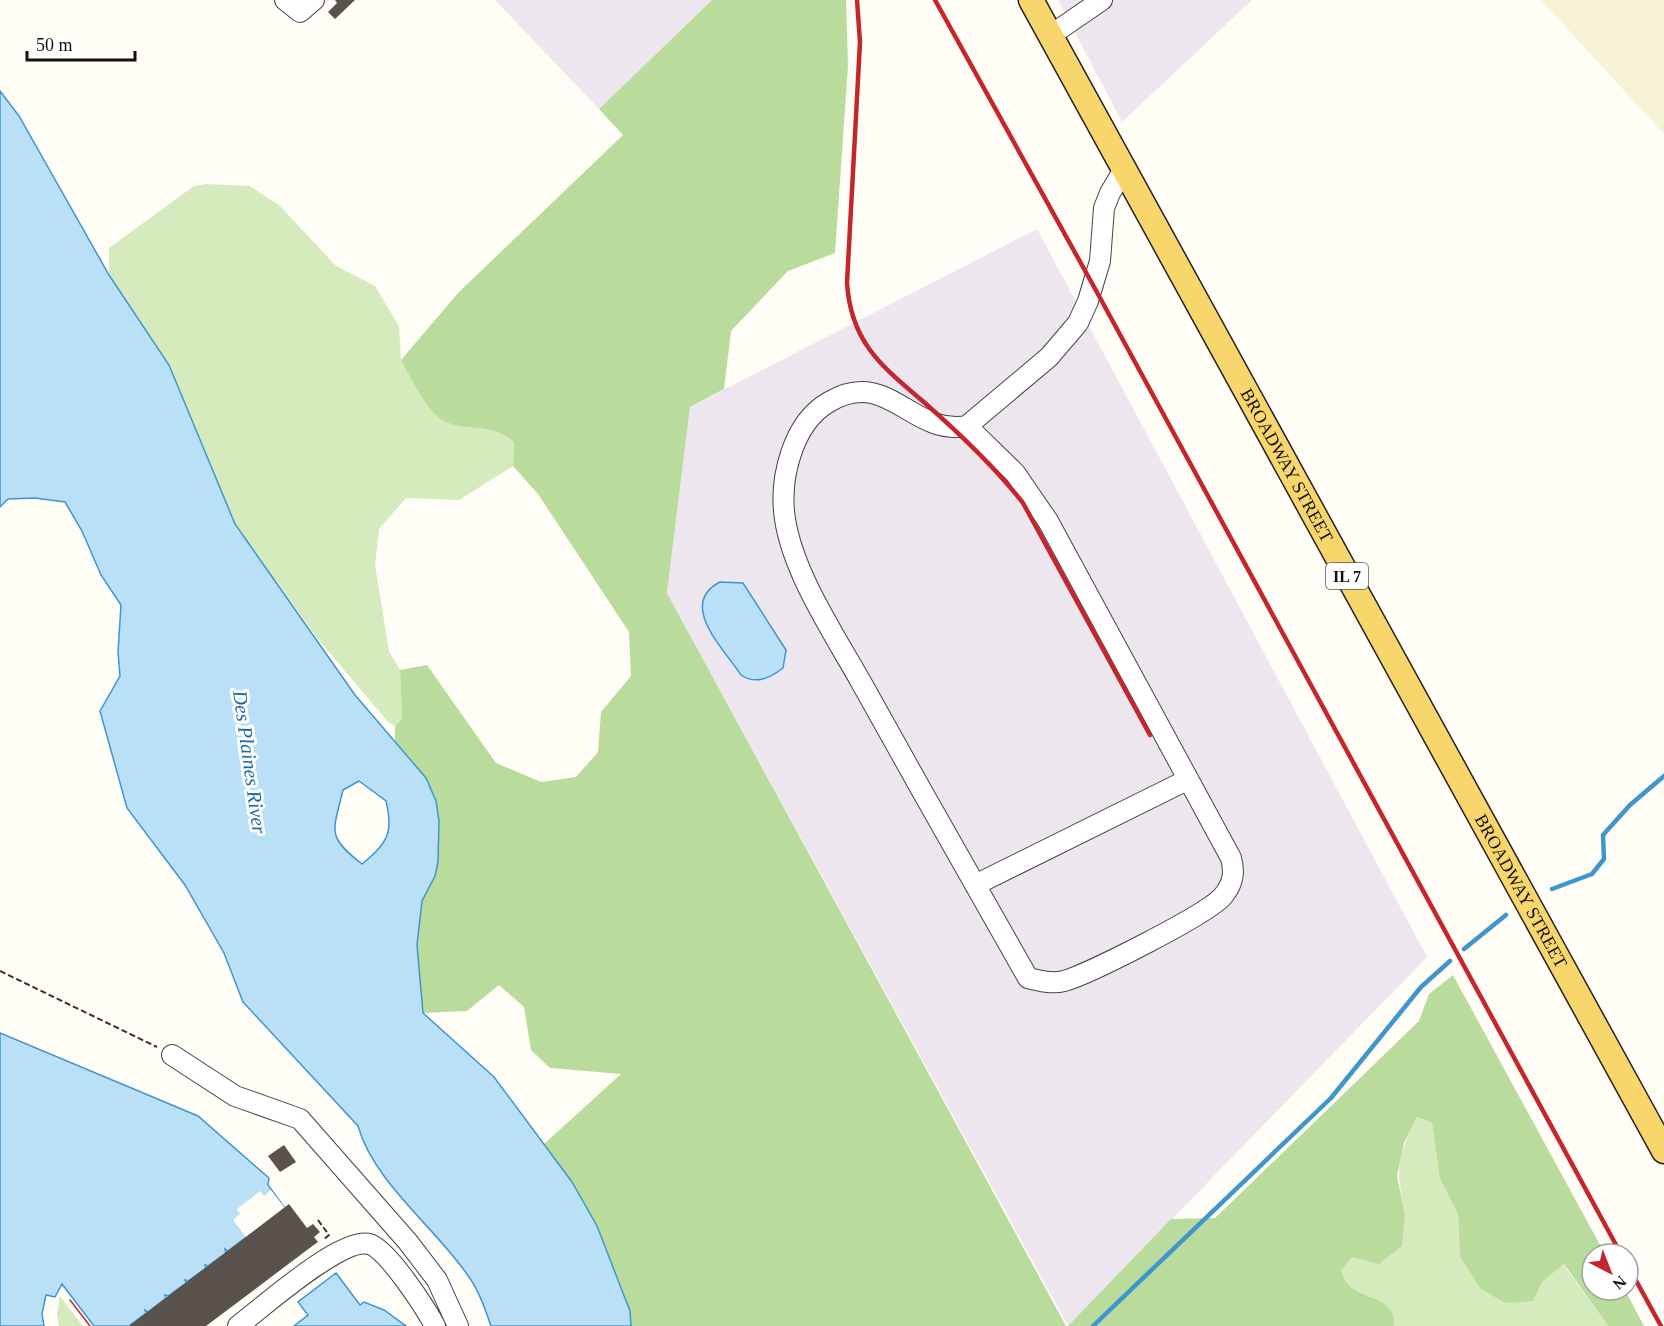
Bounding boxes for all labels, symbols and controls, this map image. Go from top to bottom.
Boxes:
scale bar [27,24,135,62]
text: 50 m [36,35,73,55]
street label: BROADWAY STREET [1237,385,1337,546]
road number: IL 7 [1326,563,1368,589]
water label: Des Plaines River [229,688,271,835]
street label: BROADWAY STREET [1471,811,1571,971]
north arrow [1580,1242,1640,1302]
text: N [1609,1273,1630,1293]

